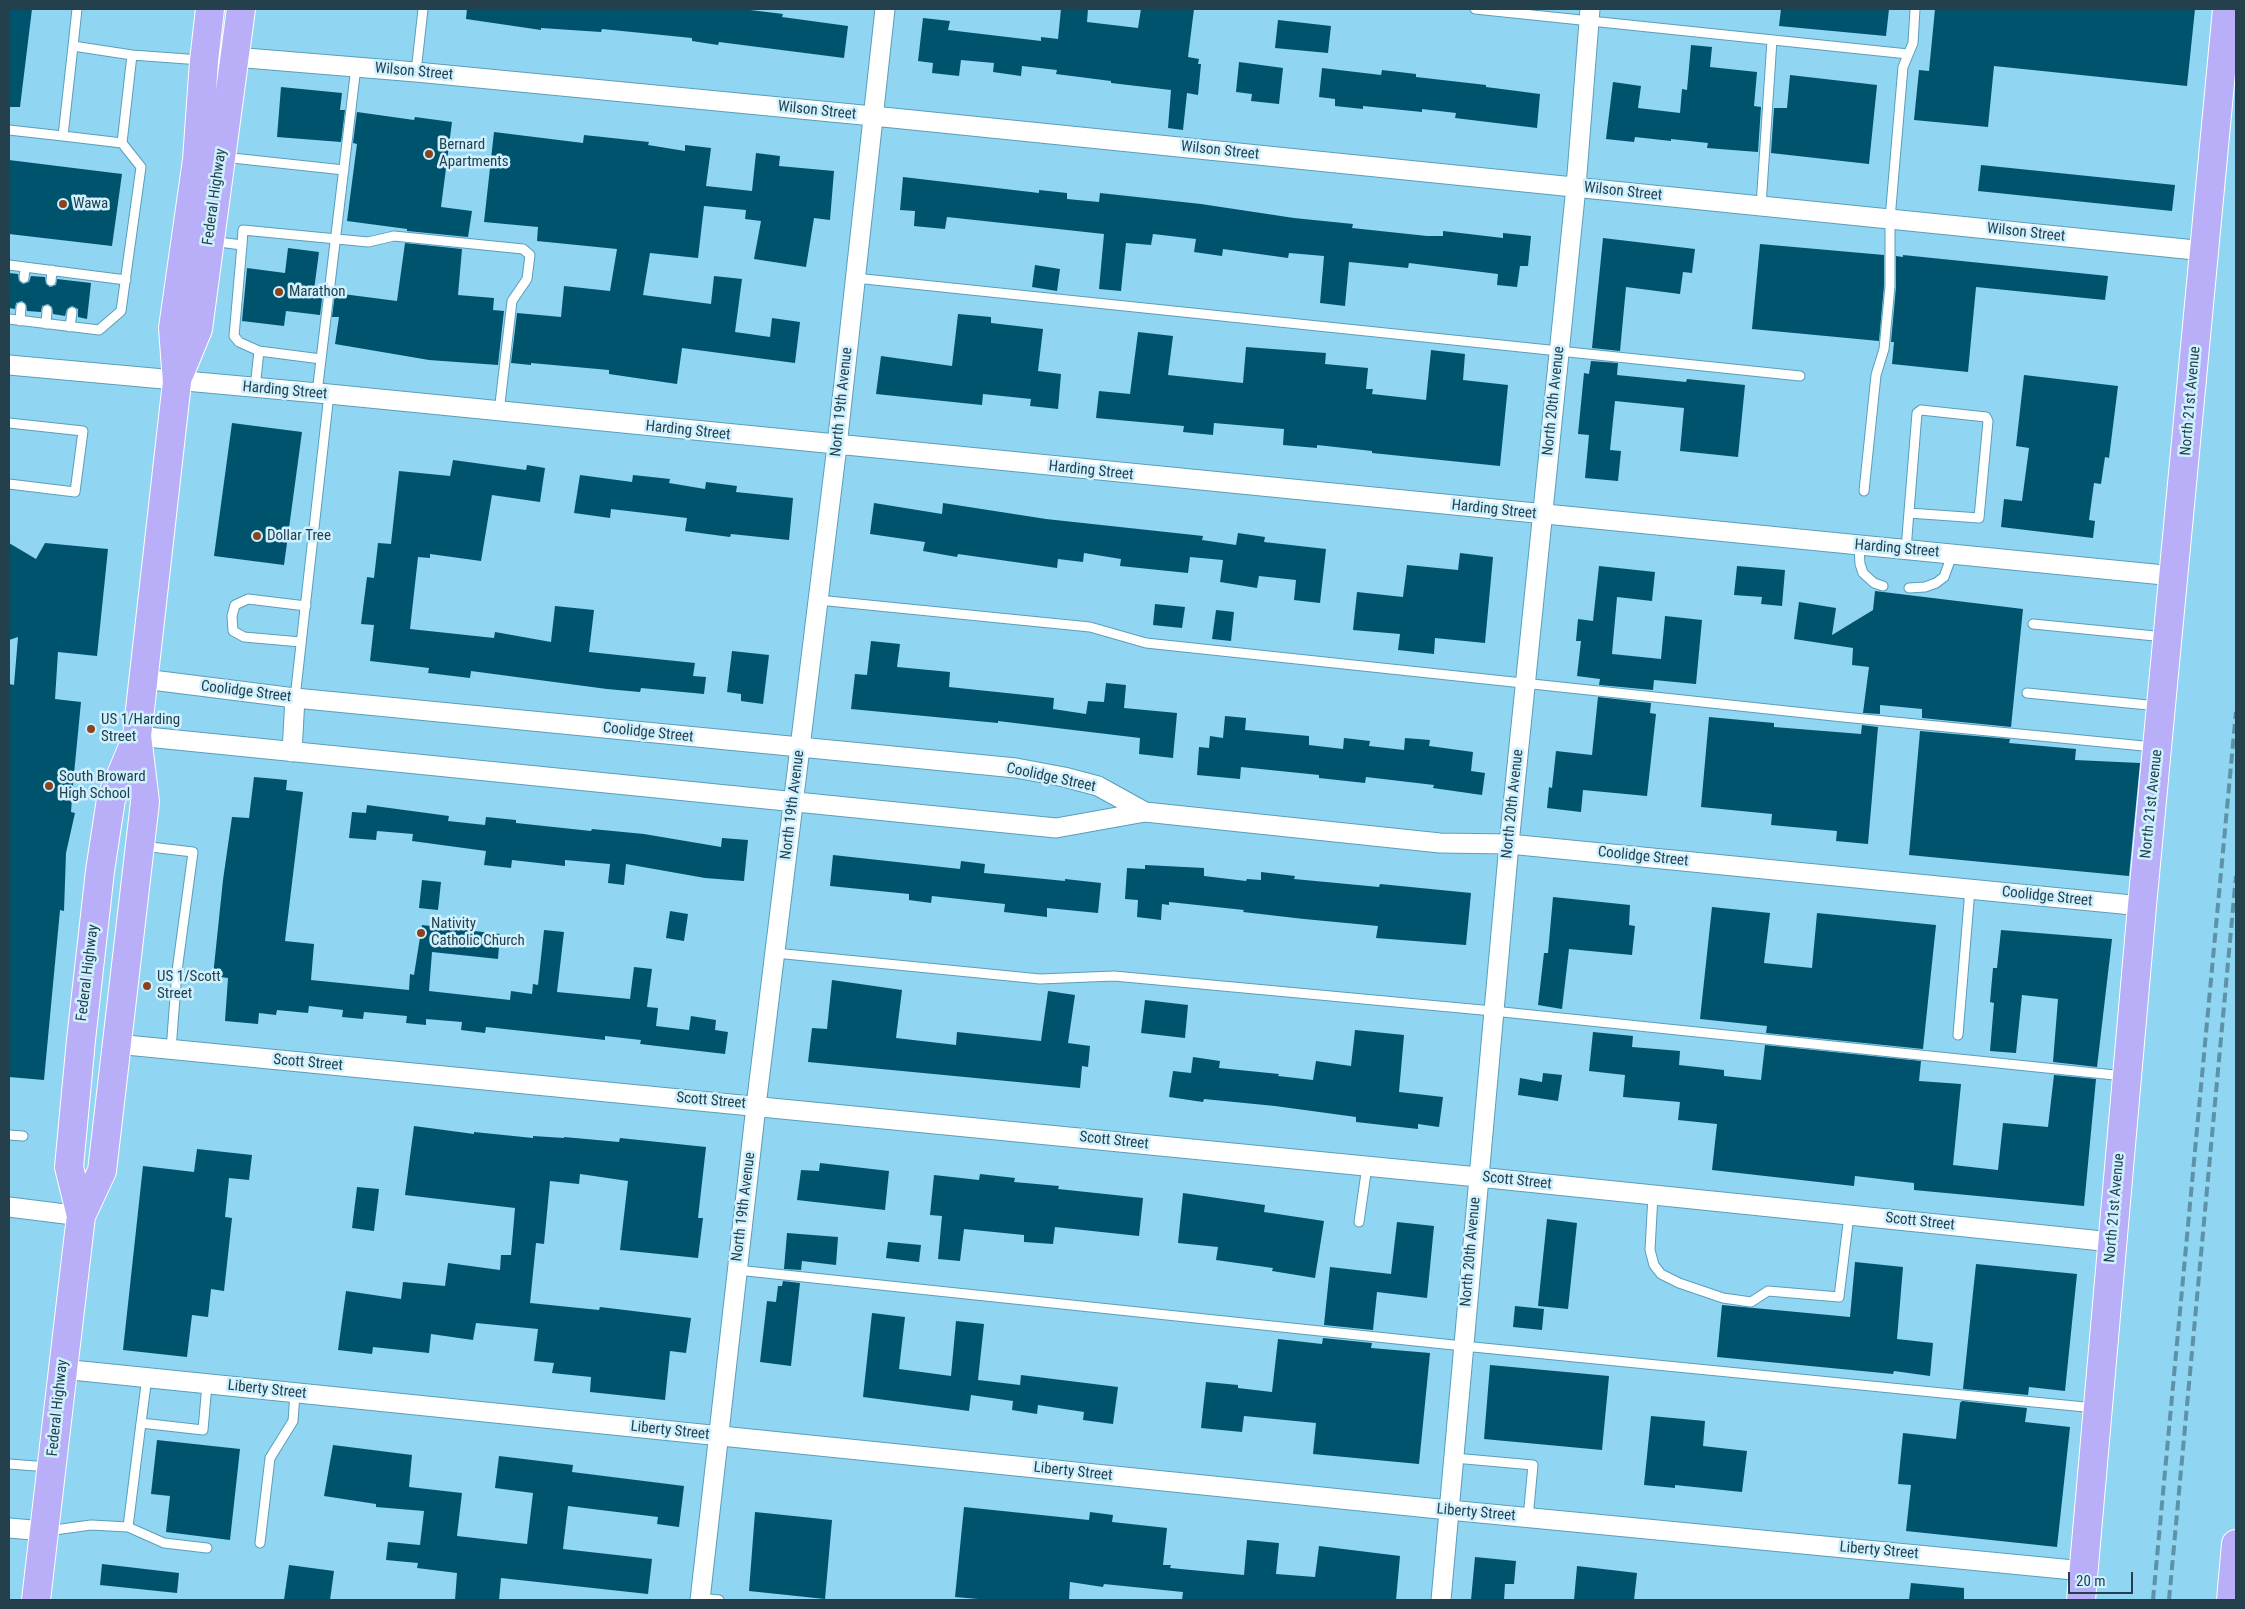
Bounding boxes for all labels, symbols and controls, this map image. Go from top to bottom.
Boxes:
street label: Wilson Street [374,60,454,84]
street label: Wilson Street [777,98,857,124]
place label: Bernard Apartments [439,136,508,171]
street label: Wilson Street [1180,138,1260,164]
street label: Federal Highway [199,148,231,246]
marker: Bernard Apartments [423,148,435,160]
street label: Wilson Street [1583,179,1663,205]
place label: Wawa [73,195,108,213]
marker: Wawa [57,198,69,210]
street label: Wilson Street [1986,220,2066,246]
place label: Marathon [289,283,345,301]
marker: Marathon [273,286,285,298]
street label: North 20th Avenue [1539,345,1569,457]
street label: North 19th Avenue [827,346,857,458]
street label: North 21st Avenue [2177,346,2205,456]
street label: Harding Street [242,378,328,404]
street label: Harding Street [645,418,731,444]
street label: Harding Street [1048,458,1134,484]
street label: Harding Street [1451,497,1537,523]
place label: Dollar Tree [267,527,331,545]
marker: Dollar Tree [251,530,263,542]
street label: Harding Street [1854,536,1940,562]
street label: Coolidge Street [200,678,292,706]
place label: US 1/Harding Street [101,711,180,746]
street label: Coolidge Street [602,719,694,747]
marker: US 1/Harding Street [85,723,97,735]
street label: North 20th Avenue [1498,748,1528,860]
street label: North 19th Avenue [777,749,809,861]
street label: North 21st Avenue [2137,749,2167,859]
street label: Coolidge Street [1005,760,1097,796]
place label: South Broward High School [59,768,146,803]
marker: South Broward High School [43,780,55,792]
street label: Coolidge Street [1597,843,1689,871]
street label: Coolidge Street [2001,883,2093,911]
place label: Nativity Catholic Church [431,915,525,950]
street label: Federal Highway [73,924,103,1022]
marker: Nativity Catholic Church [415,927,427,939]
place label: US 1/Scott Street [157,968,221,1003]
marker: US 1/Scott Street [141,980,153,992]
street label: Scott Street [272,1051,344,1075]
street label: Scott Street [675,1089,747,1113]
street label: Scott Street [1078,1128,1150,1154]
street label: North 19th Avenue [728,1151,760,1263]
street label: North 21st Avenue [2101,1153,2129,1263]
street label: Scott Street [1481,1168,1553,1194]
street label: North 20th Avenue [1457,1196,1485,1308]
street label: Scott Street [1884,1209,1956,1235]
street label: Federal Highway [44,1359,72,1457]
street label: Liberty Street [227,1377,307,1403]
street label: Liberty Street [630,1418,710,1444]
street label: Liberty Street [1033,1459,1113,1485]
street label: Liberty Street [1436,1501,1516,1525]
street label: Liberty Street [1839,1539,1919,1563]
scale bar [2070,1562,2135,1594]
text: 20 m [2076,1572,2106,1590]

